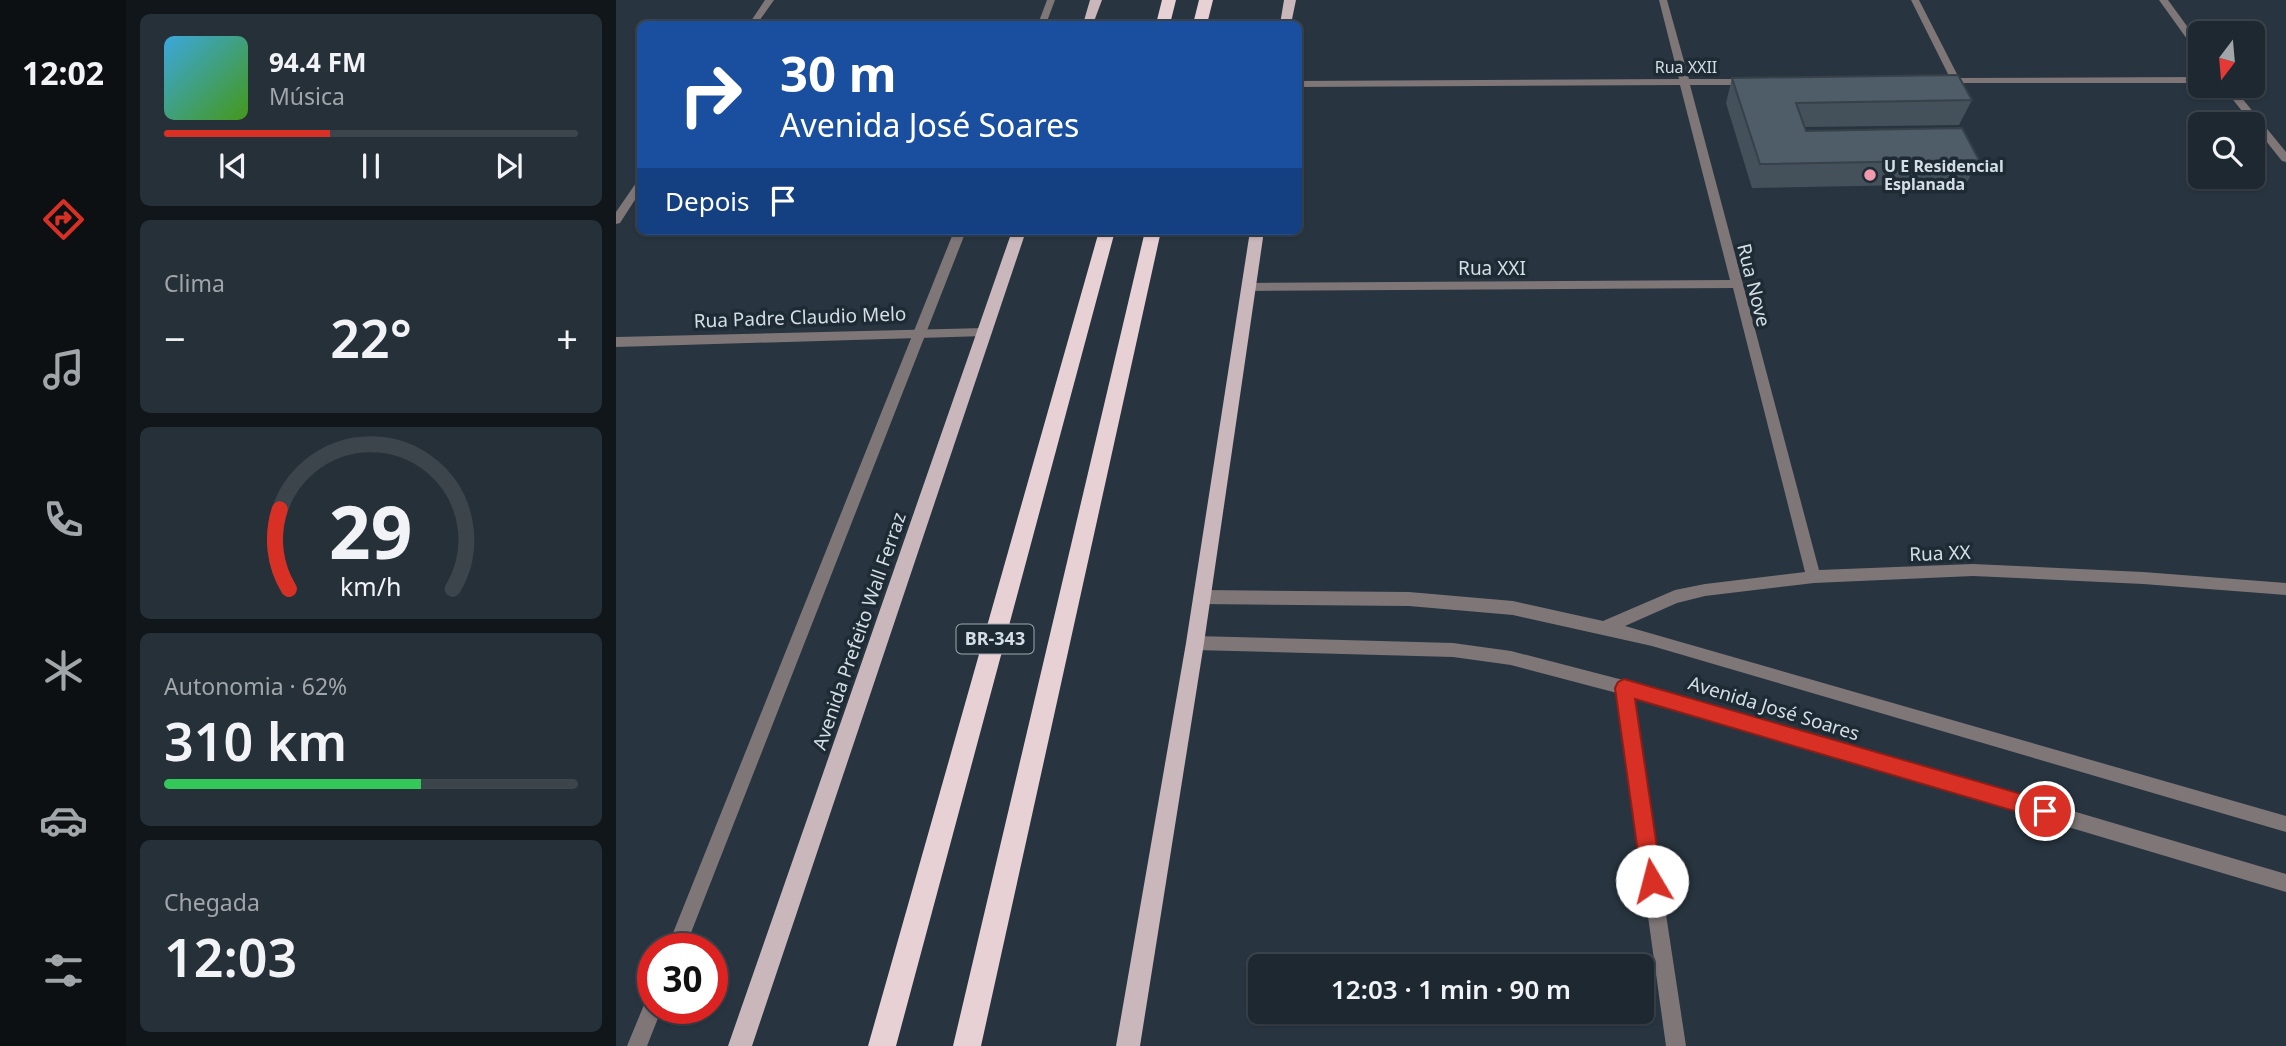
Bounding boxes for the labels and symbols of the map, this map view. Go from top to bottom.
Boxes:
north arrow [2188,21,2264,98]
street label: Rua XXII [1655,56,1717,78]
place label: U E Residencial Esplanada [1884,155,2004,195]
marker: U E Residencial Esplanada [1862,167,1878,183]
street label: Rua Nove [1731,241,1777,329]
street label: Rua XXI [1458,255,1526,281]
street label: Rua Padre Claudio Melo [693,300,907,334]
street label: Avenida Prefeito Wall Ferraz [806,509,912,753]
street label: Rua XX [1909,539,1972,567]
road number: BR-343 [956,624,1034,654]
street label: Avenida José Soares [1685,670,1863,746]
pin [2015,781,2075,841]
position arrow [1615,844,1689,918]
speed limit sign: 30 [637,933,728,1024]

